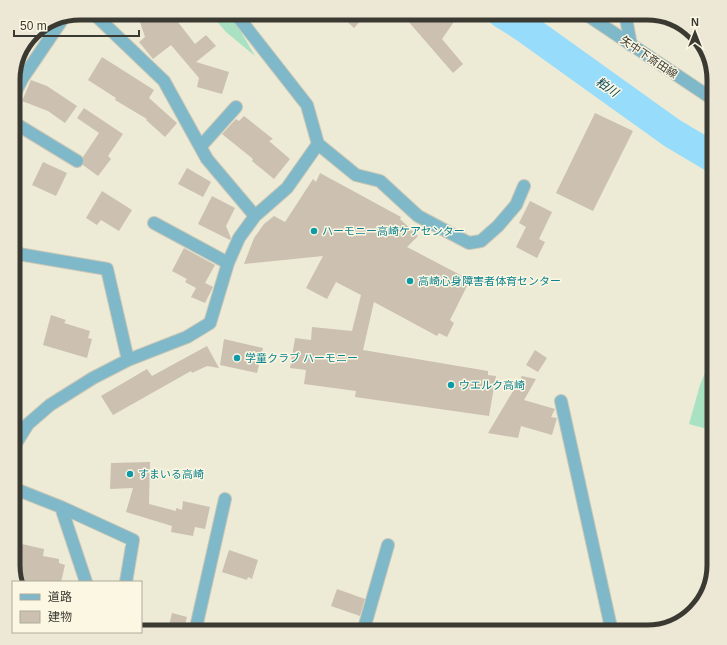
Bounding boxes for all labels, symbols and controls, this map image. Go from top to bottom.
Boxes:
scale bar [14,12,139,38]
north arrow [675,12,715,52]
text: N [691,16,699,28]
text: 50 m [20,19,47,33]
street label: 矢中下斎田線 [618,34,680,80]
water label: 粕川 [593,74,622,101]
place label: ハーモニー高崎ケアセンター [322,225,465,237]
marker: ハーモニー高崎ケアセンター [309,226,319,236]
place label: 高崎心身障害者体育センター [418,275,561,287]
marker: 高崎心身障害者体育センター [405,276,415,286]
place label: 学童クラブ ハーモニー [245,352,358,364]
marker: 学童クラブ ハーモニー [232,353,242,363]
place label: ウエルク高崎 [459,379,525,391]
marker: ウエルク高崎 [446,380,456,390]
place label: すまいる高崎 [138,468,204,480]
marker: すまいる高崎 [125,469,135,479]
legend [12,581,142,633]
text: 道路 [48,590,72,604]
text: 建物 [48,610,72,624]

